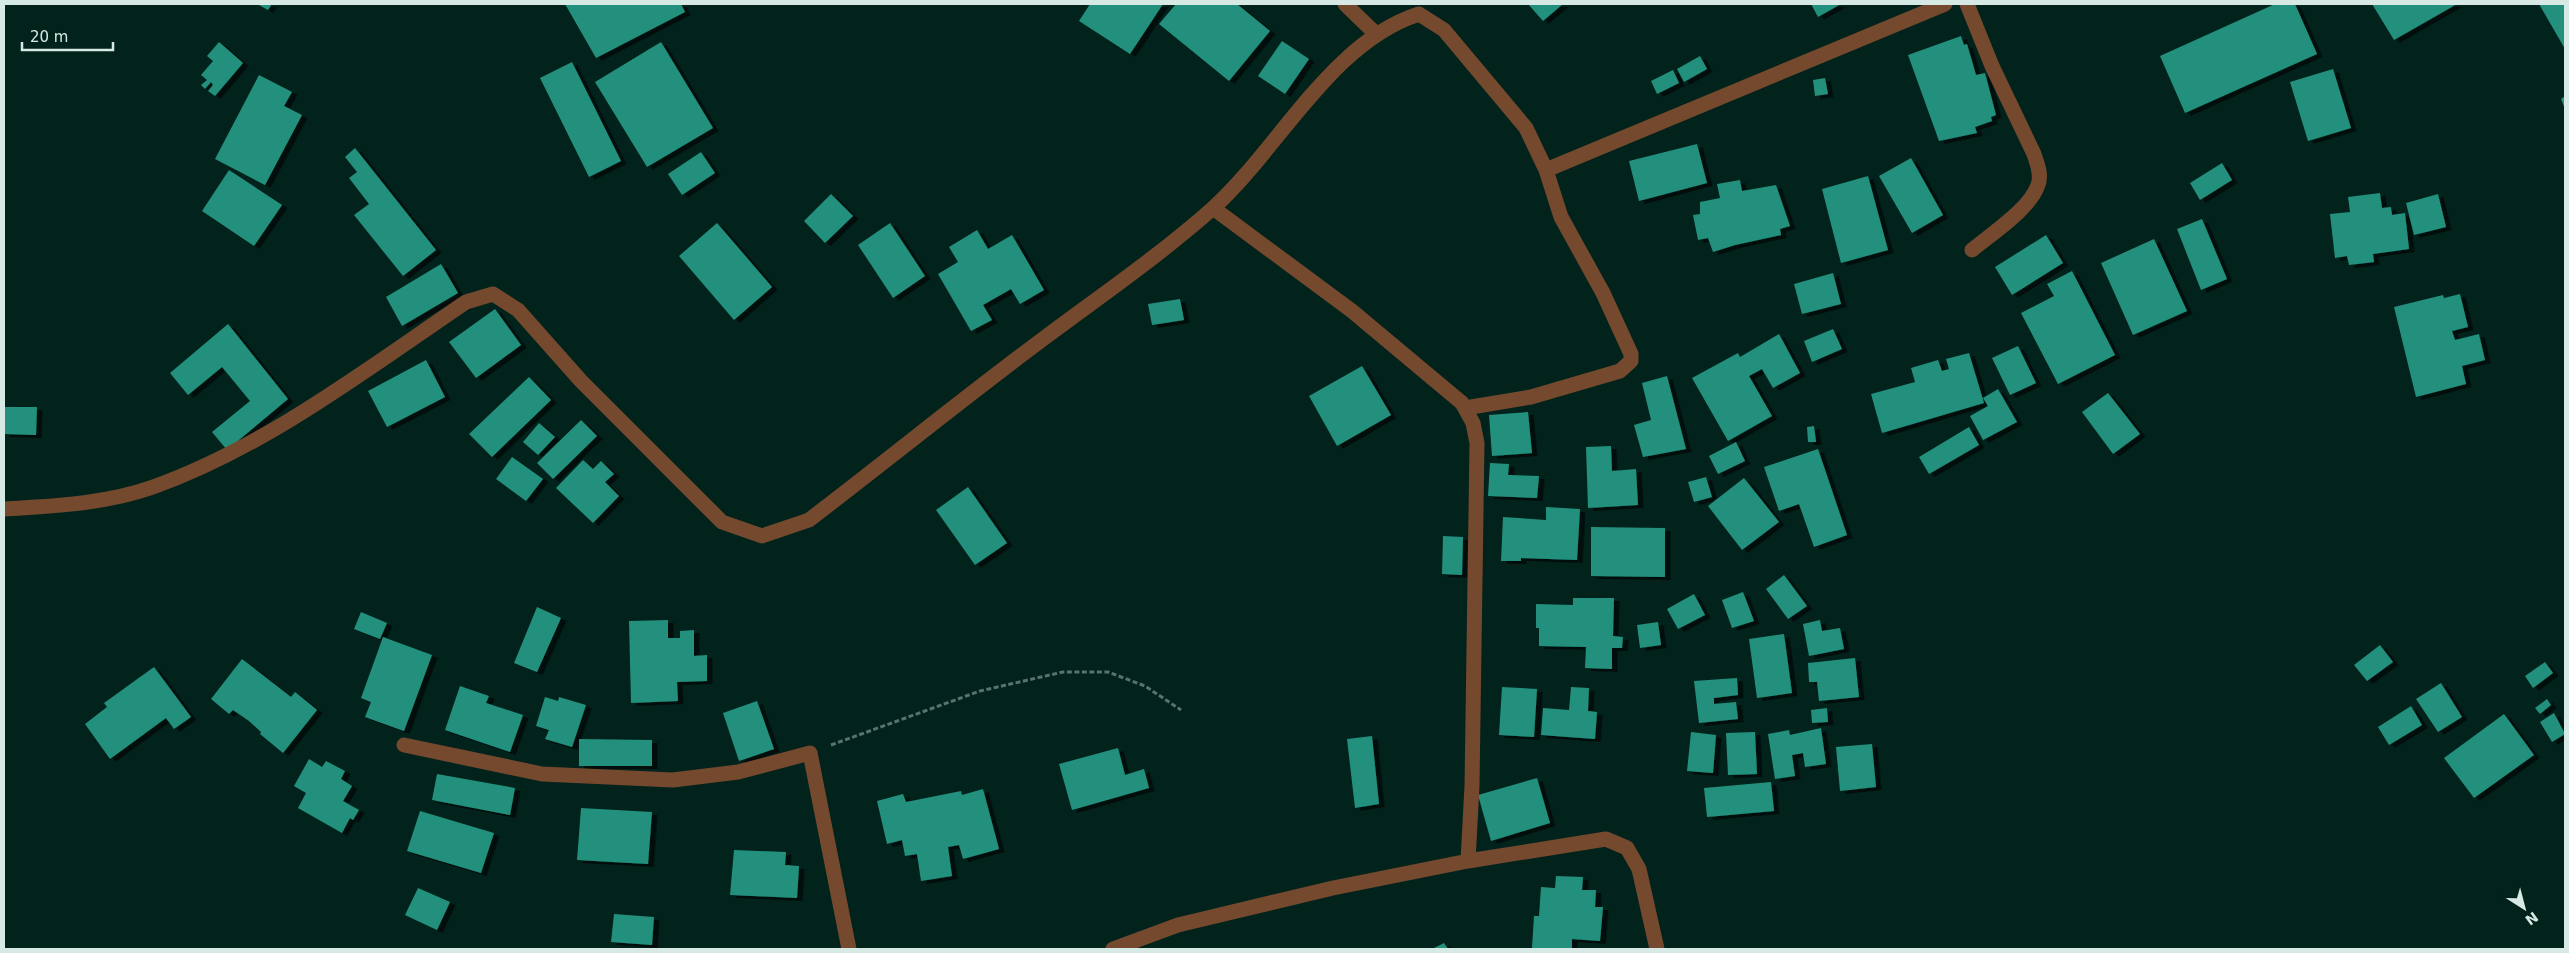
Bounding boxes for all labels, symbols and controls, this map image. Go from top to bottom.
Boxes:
scale bar [22,20,114,52]
text: 20 m [30,28,68,46]
north arrow [2499,883,2549,933]
text: N [2522,909,2541,928]

